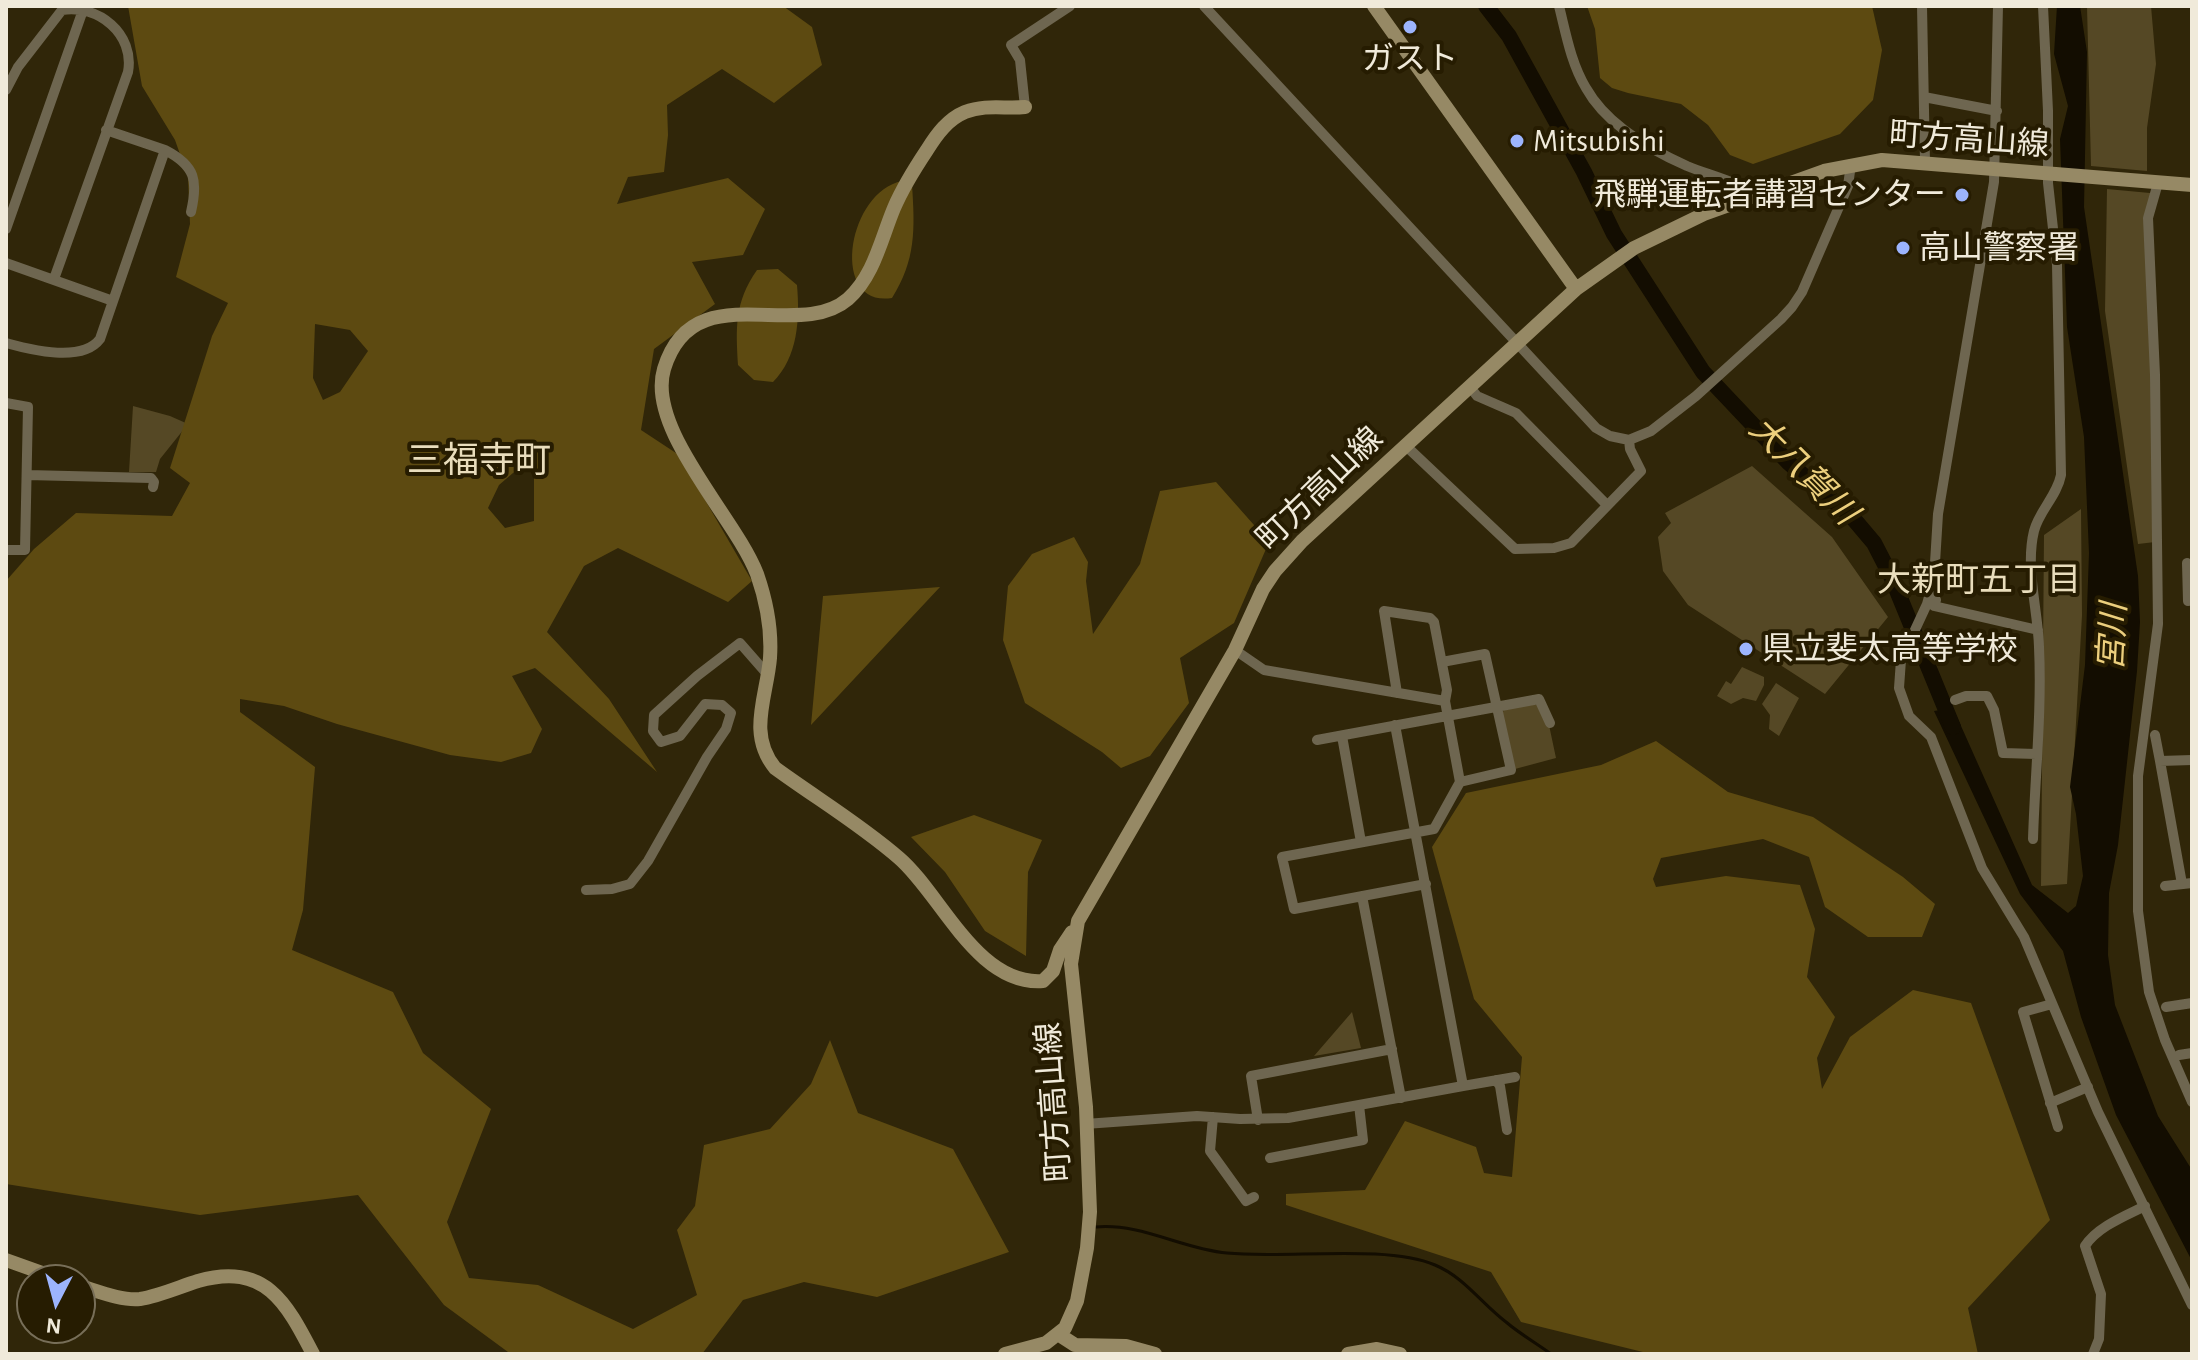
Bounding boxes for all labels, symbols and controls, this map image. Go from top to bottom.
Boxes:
marker: ガスト [1401,18,1419,36]
place label: ガスト [1362,40,1458,78]
street label: 町方高山線 [1888,115,2050,165]
place label: Mitsubishi [1533,122,1665,160]
marker: Mitsubishi [1508,132,1526,150]
place label: 飛騨運転者講習センター [1594,176,1946,214]
marker: 飛騨運転者講習センター [1953,186,1971,204]
place label: 高山警察署 [1919,229,2079,267]
marker: 高山警察署 [1894,239,1912,257]
water label: 大八賀川 [1740,408,1866,534]
street label: 町方高山線 [1249,420,1391,558]
district label: 三福寺町 [407,439,551,483]
district label: 大新町五丁目 [1877,561,2081,601]
water label: 宮川 [2091,602,2135,672]
place label: 県立斐太高等学校 [1762,630,2018,668]
marker: 県立斐太高等学校 [1737,640,1755,658]
street label: 町方高山線 [1029,1021,1079,1183]
north arrow [16,1264,96,1344]
text: N [45,1314,62,1338]

